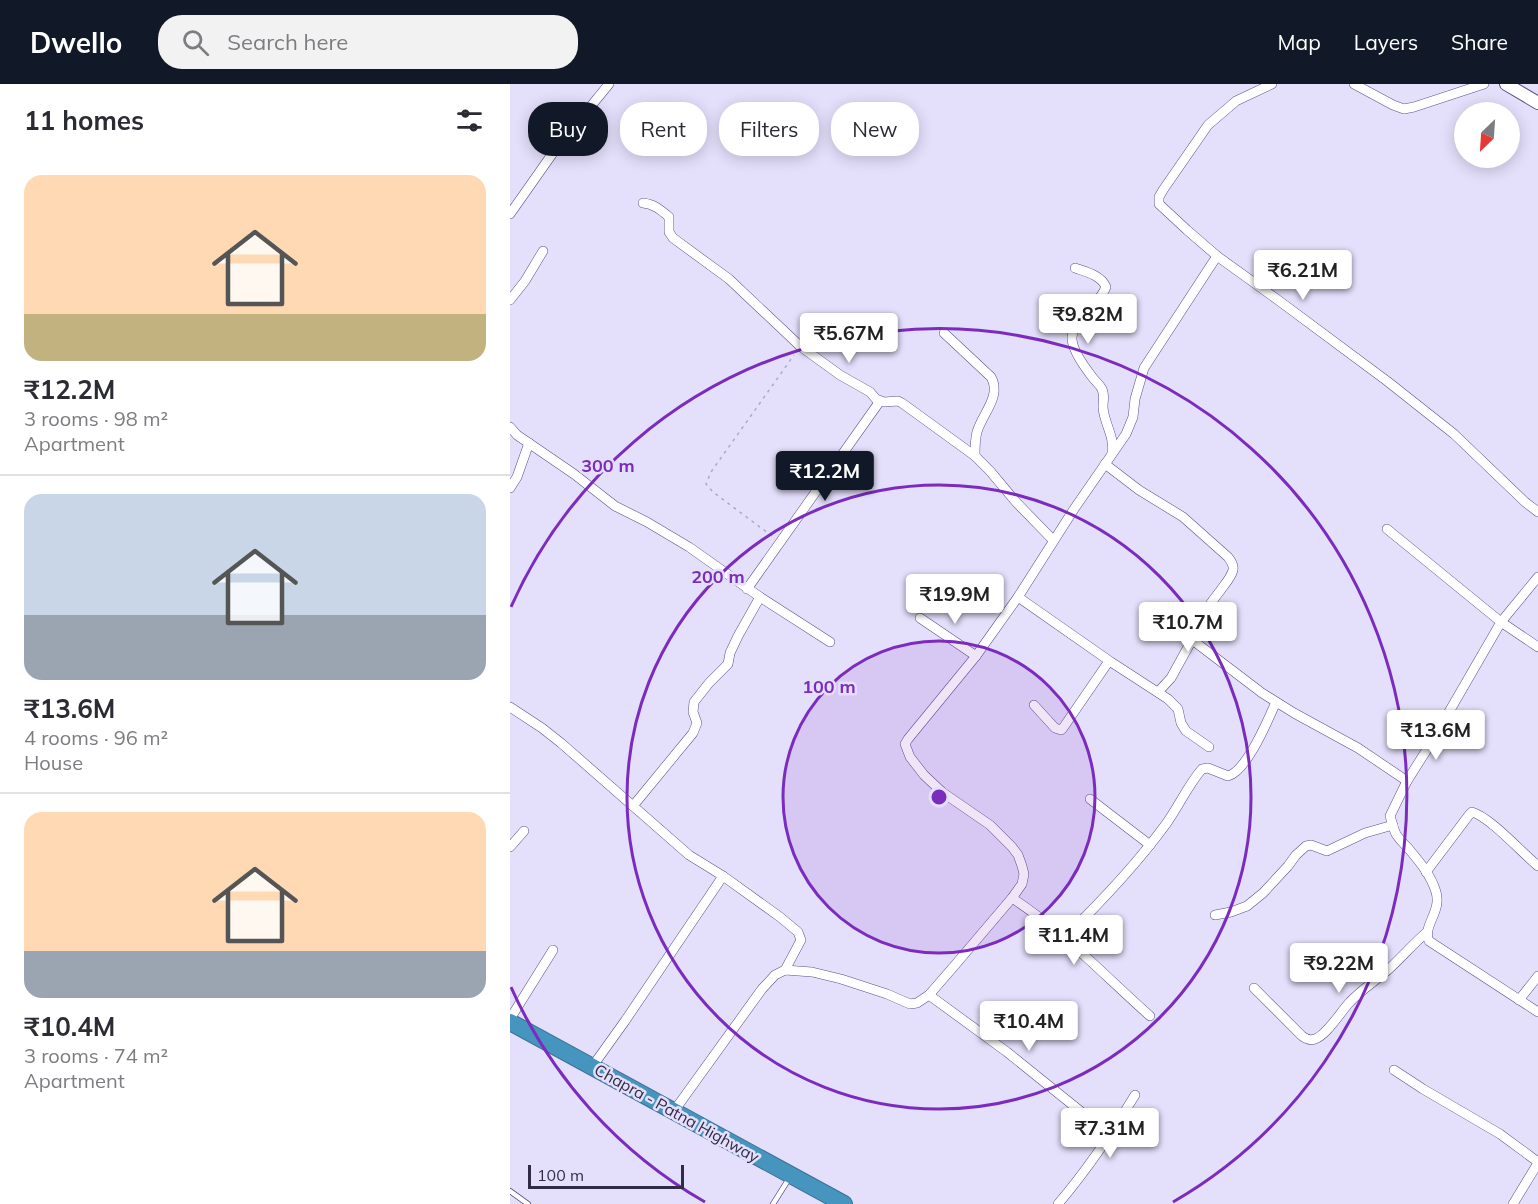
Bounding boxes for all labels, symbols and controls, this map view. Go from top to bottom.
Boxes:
search box [158,15,578,69]
text: Dwello [30,25,122,60]
icon: search [179,26,212,59]
text: Search here [227,28,348,56]
text: Map [1278,29,1321,55]
text: Layers [1354,29,1418,55]
text: Share [1451,29,1508,55]
chip: Buy [528,102,608,156]
chip: Rent [620,102,707,156]
chip: Filters [719,102,819,156]
chip: New [831,102,919,156]
north arrow [1454,102,1520,168]
map controls [1454,102,1520,168]
text: 11 homes [24,104,144,137]
icon: filters [453,104,486,137]
icon: home [201,214,309,322]
pin: ₹6.21M [1254,250,1352,301]
text: ₹6.21M [1268,257,1338,282]
pin: ₹9.82M [1039,294,1137,345]
text: ₹9.82M [1053,301,1123,326]
pin: ₹5.67M [800,313,898,364]
text: ₹5.67M [814,320,884,345]
text: ₹12.2M [24,373,115,406]
text: 3 rooms · 98 m² [24,406,168,431]
text: Apartment [24,431,125,456]
pin: ₹12.2M [776,451,874,502]
text: 300 m [581,454,635,477]
text: ₹12.2M [790,458,860,483]
icon: home [201,533,309,641]
text: 200 m [691,565,745,588]
pin: ₹19.9M [906,574,1004,625]
text: ₹19.9M [920,581,990,606]
pin: ₹10.7M [1139,602,1237,653]
text: ₹10.7M [1153,609,1223,634]
text: 100 m [802,675,856,698]
text: ₹13.6M [24,692,115,725]
pin: ₹13.6M [1387,710,1485,761]
text: ₹13.6M [1401,717,1471,742]
text: 4 rooms · 96 m² [24,725,168,750]
text: House [24,750,83,775]
centre of rings [929,787,949,807]
icon: home [201,851,309,959]
pin: ₹11.4M [1025,915,1123,966]
text: ₹11.4M [1039,922,1109,947]
pin: ₹9.22M [1290,943,1388,994]
text: ₹9.22M [1304,950,1374,975]
pin: ₹10.4M [980,1001,1078,1052]
text: ₹10.4M [994,1008,1064,1033]
text: ₹10.4M [24,1010,115,1043]
text: 3 rooms · 74 m² [24,1043,168,1068]
street label: Chapra - Patna Highway [591,1059,763,1167]
text: Apartment [24,1068,125,1093]
pin: ₹7.31M [1061,1108,1159,1159]
text: ₹7.31M [1075,1115,1145,1140]
scale bar [528,1162,684,1190]
text: 100 m [537,1165,584,1185]

